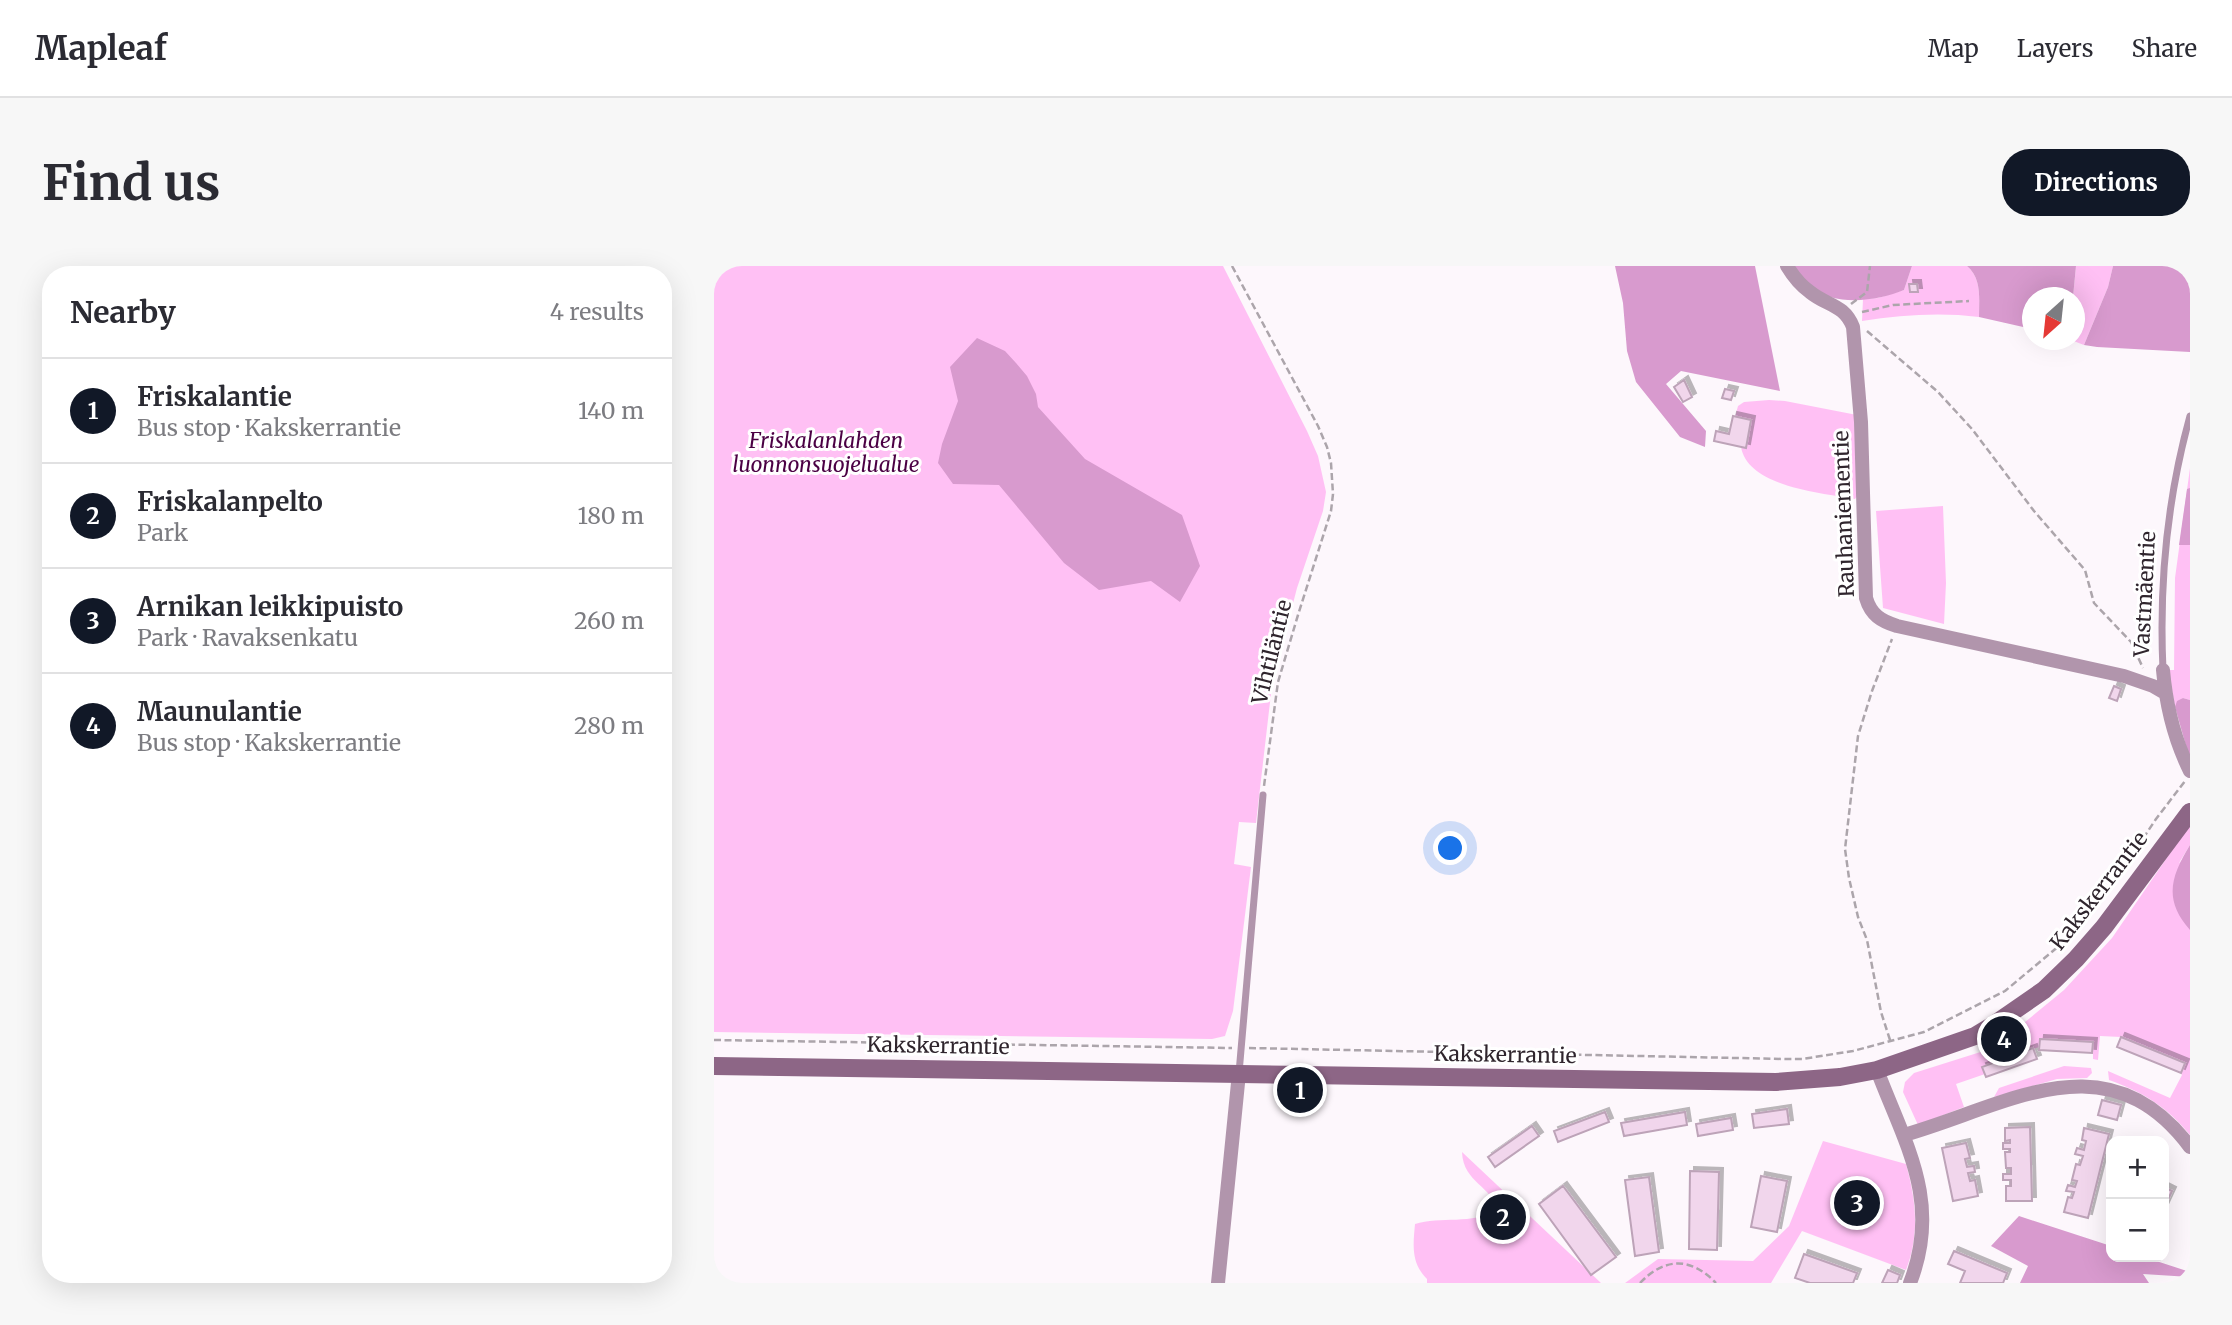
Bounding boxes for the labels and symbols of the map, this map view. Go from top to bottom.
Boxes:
north arrow [2022,287,2085,350]
park label: Friskalanlahden luonnonsuojelualue [733,427,919,478]
street label: Rauhaniementie [1827,430,1860,598]
street label: Vastmäentie [2128,530,2161,658]
street label: Vihtiläntie [1245,597,1298,708]
street label: Kakskerrantie [2044,826,2153,955]
your location [1433,831,1467,865]
pin: 4 [1981,1013,2027,1065]
street label: Kakskerrantie [866,1031,1010,1060]
street label: Kakskerrantie [1433,1040,1577,1069]
pin: 1 [1277,1064,1323,1116]
pin: 3 [1834,1177,1880,1229]
pin: 2 [1480,1191,1526,1243]

